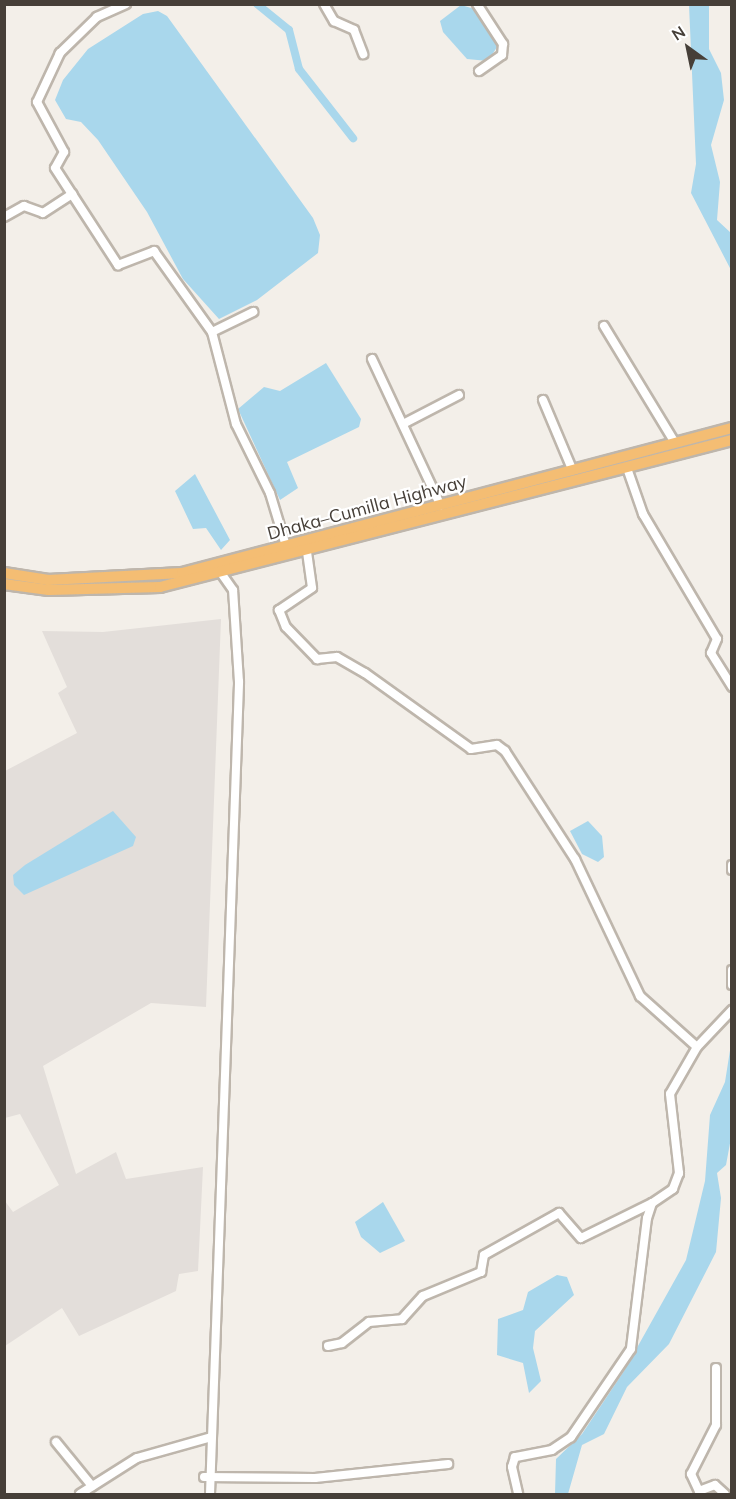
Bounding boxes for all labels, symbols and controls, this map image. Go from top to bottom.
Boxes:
north arrow [658,18,718,78]
text: N [668,21,689,45]
street label: Dhaka–Cumilla Highway [265,471,469,545]

